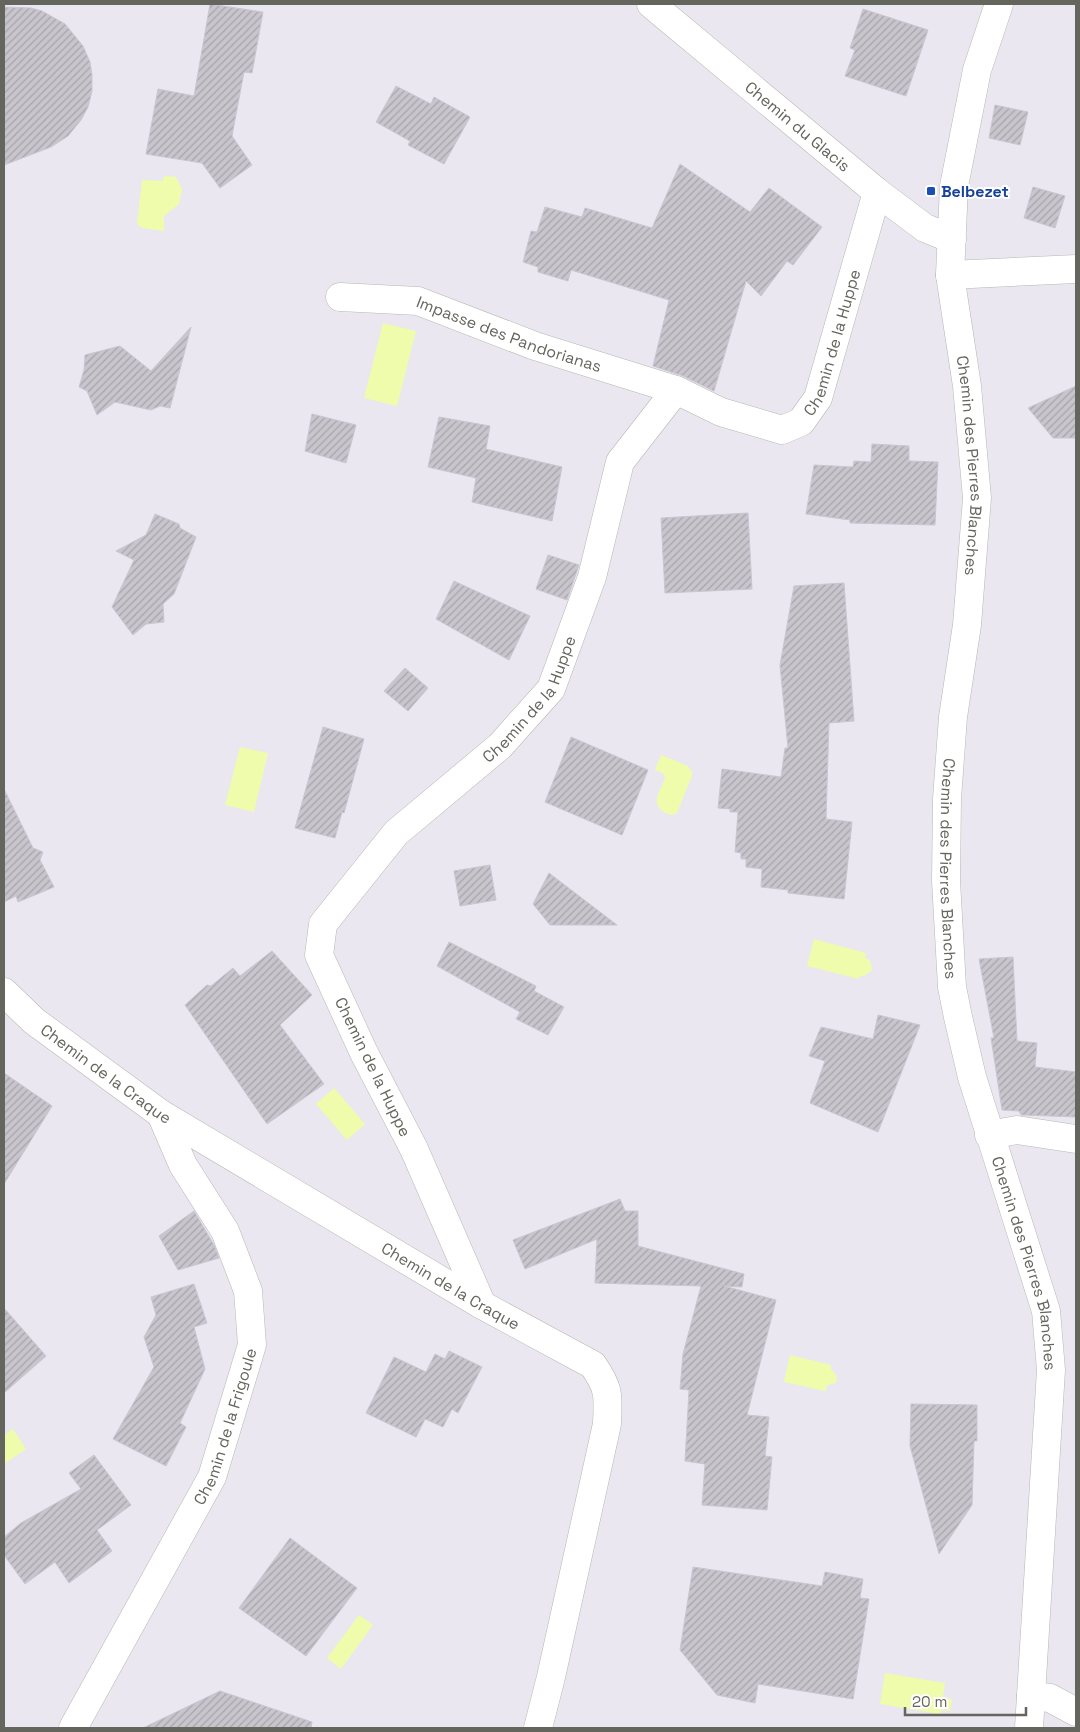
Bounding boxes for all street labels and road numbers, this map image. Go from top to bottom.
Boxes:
street label: Chemin du Glacis [741,76,855,176]
street label: Chemin de la Huppe [798,267,865,420]
street label: Impasse des Pandorianas [414,291,604,377]
street label: Chemin des Pierres Blanches [952,354,988,577]
street label: Chemin de la Huppe [478,633,580,767]
street label: Chemin des Pierres Blanches [935,757,962,980]
street label: Chemin de la Huppe [330,994,416,1140]
street label: Chemin de la Craque [36,1019,175,1128]
street label: Chemin des Pierres Blanches [987,1154,1061,1371]
street label: Chemin de la Craque [378,1237,524,1334]
street label: Chemin de la Frigoule [188,1345,261,1508]

